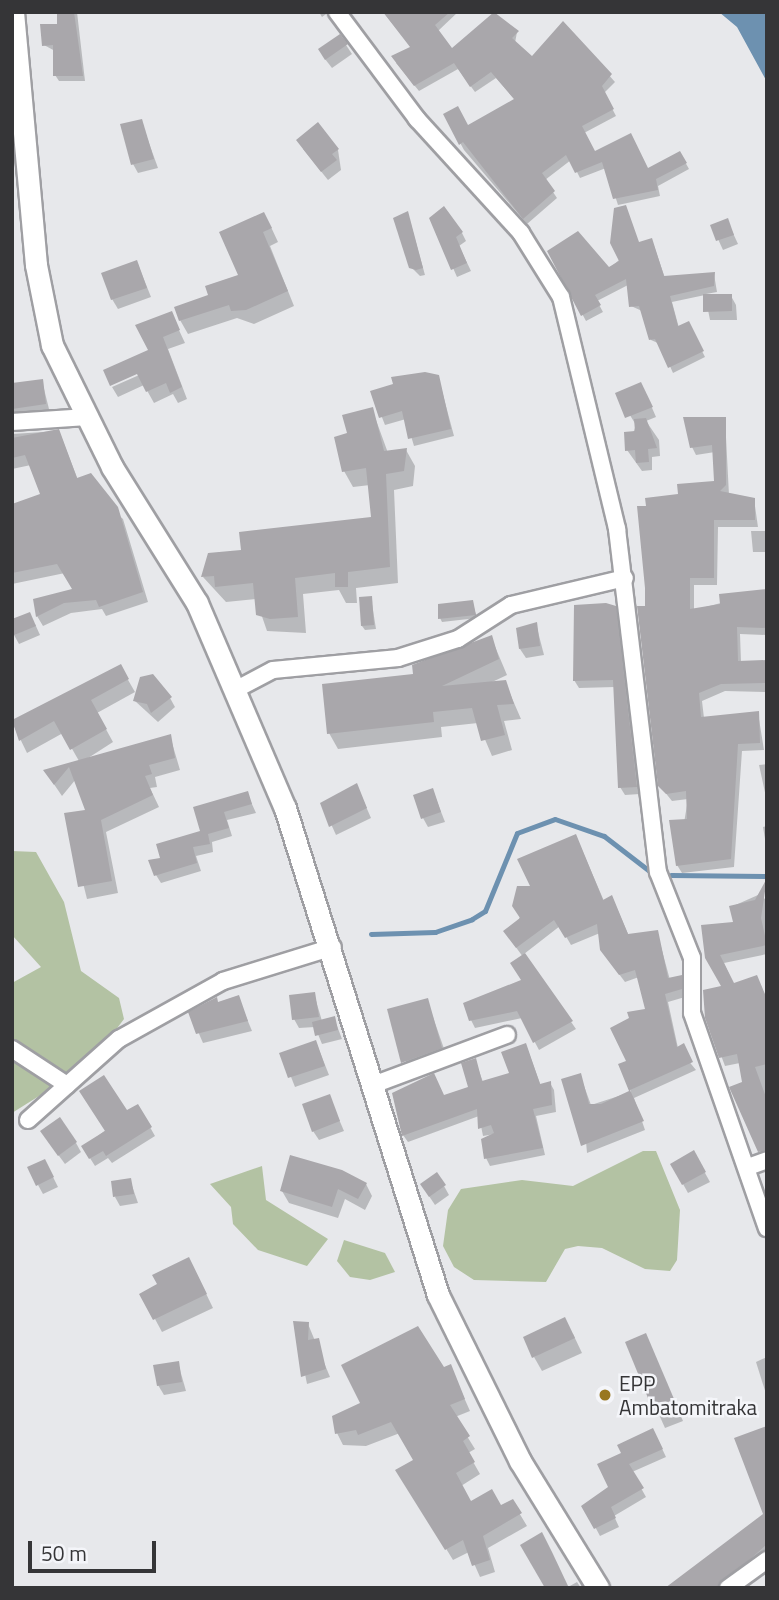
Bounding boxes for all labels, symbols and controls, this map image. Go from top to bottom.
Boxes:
place label: EPP Ambatomitraka [619,1370,757,1420]
marker: EPP Ambatomitraka [597,1387,613,1403]
scale bar [32,1526,159,1570]
text: 50 m [41,1537,87,1569]

